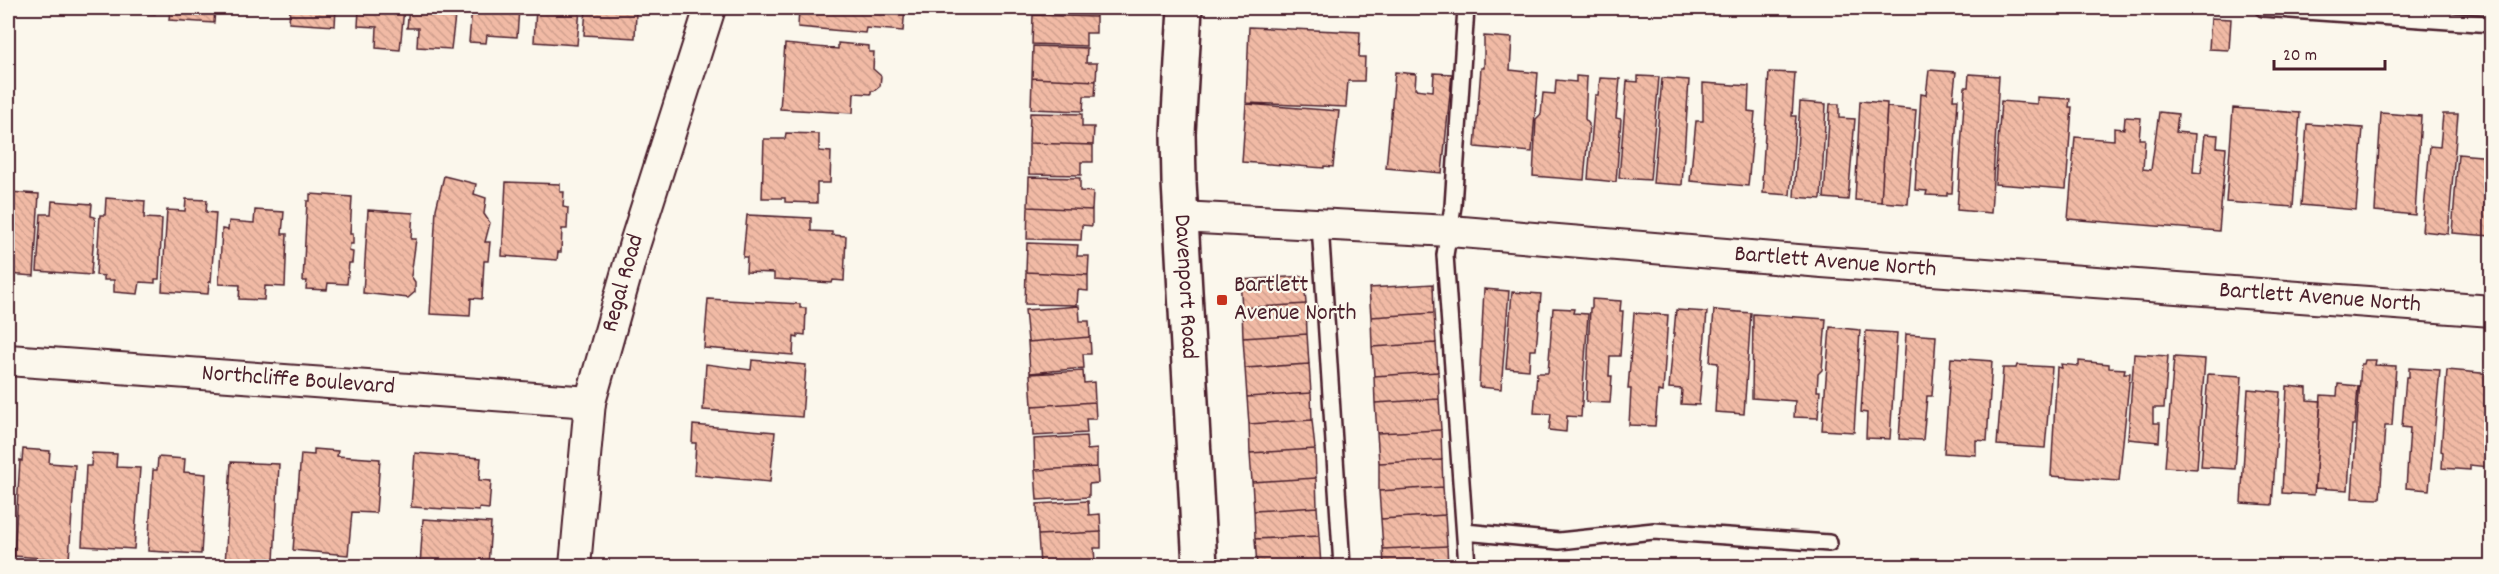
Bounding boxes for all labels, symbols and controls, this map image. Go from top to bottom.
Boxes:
scale bar [2274,33,2385,71]
text: 20 m [2283,44,2317,69]
street label: Davenport Road [1164,213,1206,360]
street label: Regal Road [594,230,654,336]
street label: Bartlett Avenue North [1733,238,1938,287]
place label: Bartlett Avenue North [1234,269,1356,331]
street label: Bartlett Avenue North [2218,274,2422,323]
marker: Bartlett Avenue North [1215,293,1229,307]
street label: Northcliffe Boulevard [200,357,396,405]

